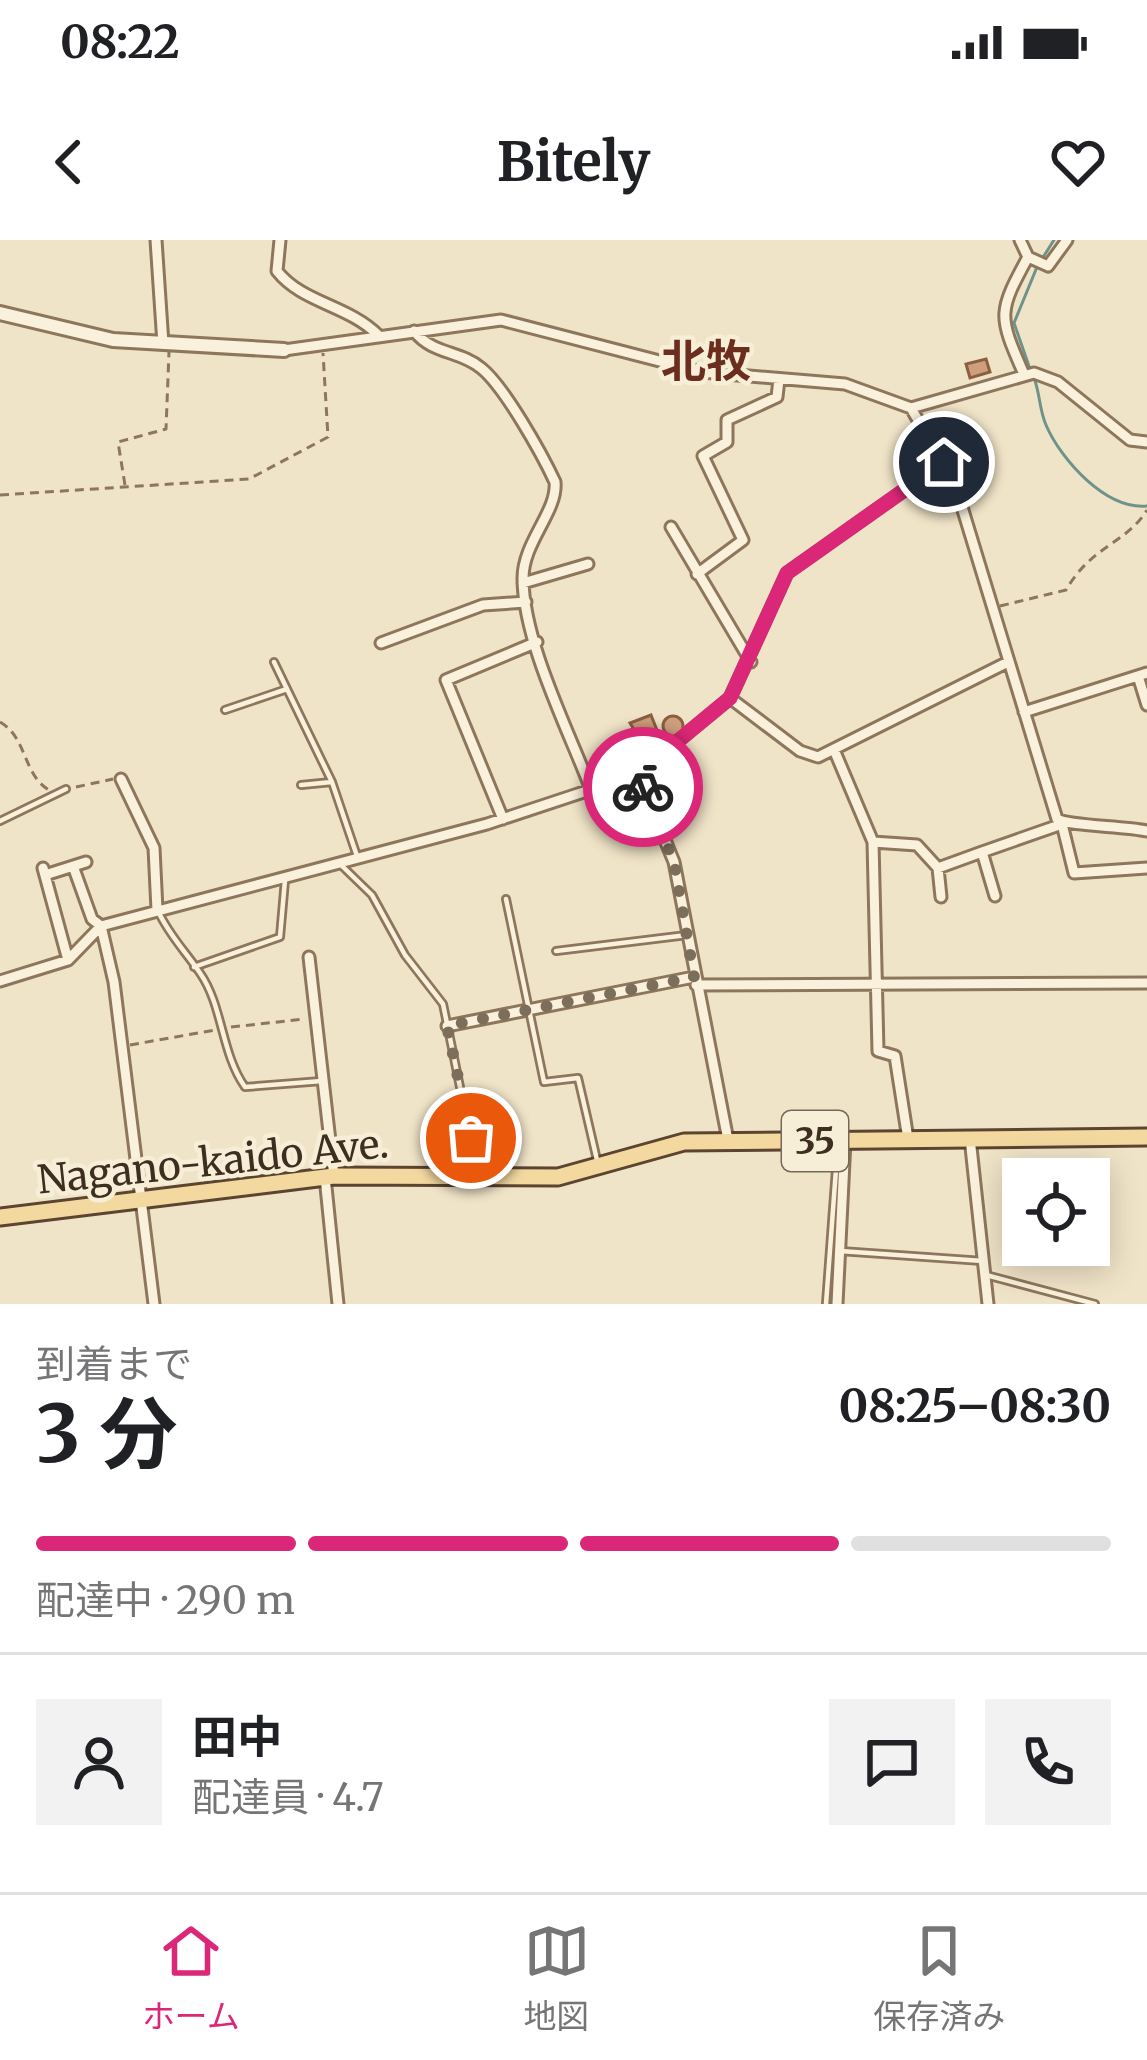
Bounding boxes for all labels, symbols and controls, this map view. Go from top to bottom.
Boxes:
text: 08:22 [60,14,180,70]
text: Bitely [497,128,650,196]
icon: back [36,129,102,195]
icon: heart [1045,129,1111,195]
district label: 北牧 [661,333,751,389]
pin [893,411,995,513]
icon: home [911,429,977,495]
courier [583,727,703,847]
icon: bike [610,754,676,820]
pin [420,1087,522,1189]
icon: bag [438,1105,504,1171]
road number: 35 [782,1111,848,1171]
street label: Nagano-kaido Ave. [35,1119,391,1205]
map controls [1002,1158,1110,1266]
button: locate [1002,1158,1110,1266]
text: 到着まで [36,1340,192,1389]
text: 08:25–08:30 [838,1378,1111,1434]
text: 3 分 [36,1385,177,1483]
text: 配達中 · 290 m [36,1576,295,1625]
button: person [36,1699,162,1825]
button: chat [829,1699,955,1825]
button: phone [985,1699,1111,1825]
text: 田中 [192,1709,282,1765]
text: 配達員 · 4.7 [192,1773,384,1822]
tab: ホーム [142,1918,240,2038]
tab: 地図 [524,1918,590,2038]
tab: 保存済み [873,1918,1005,2038]

